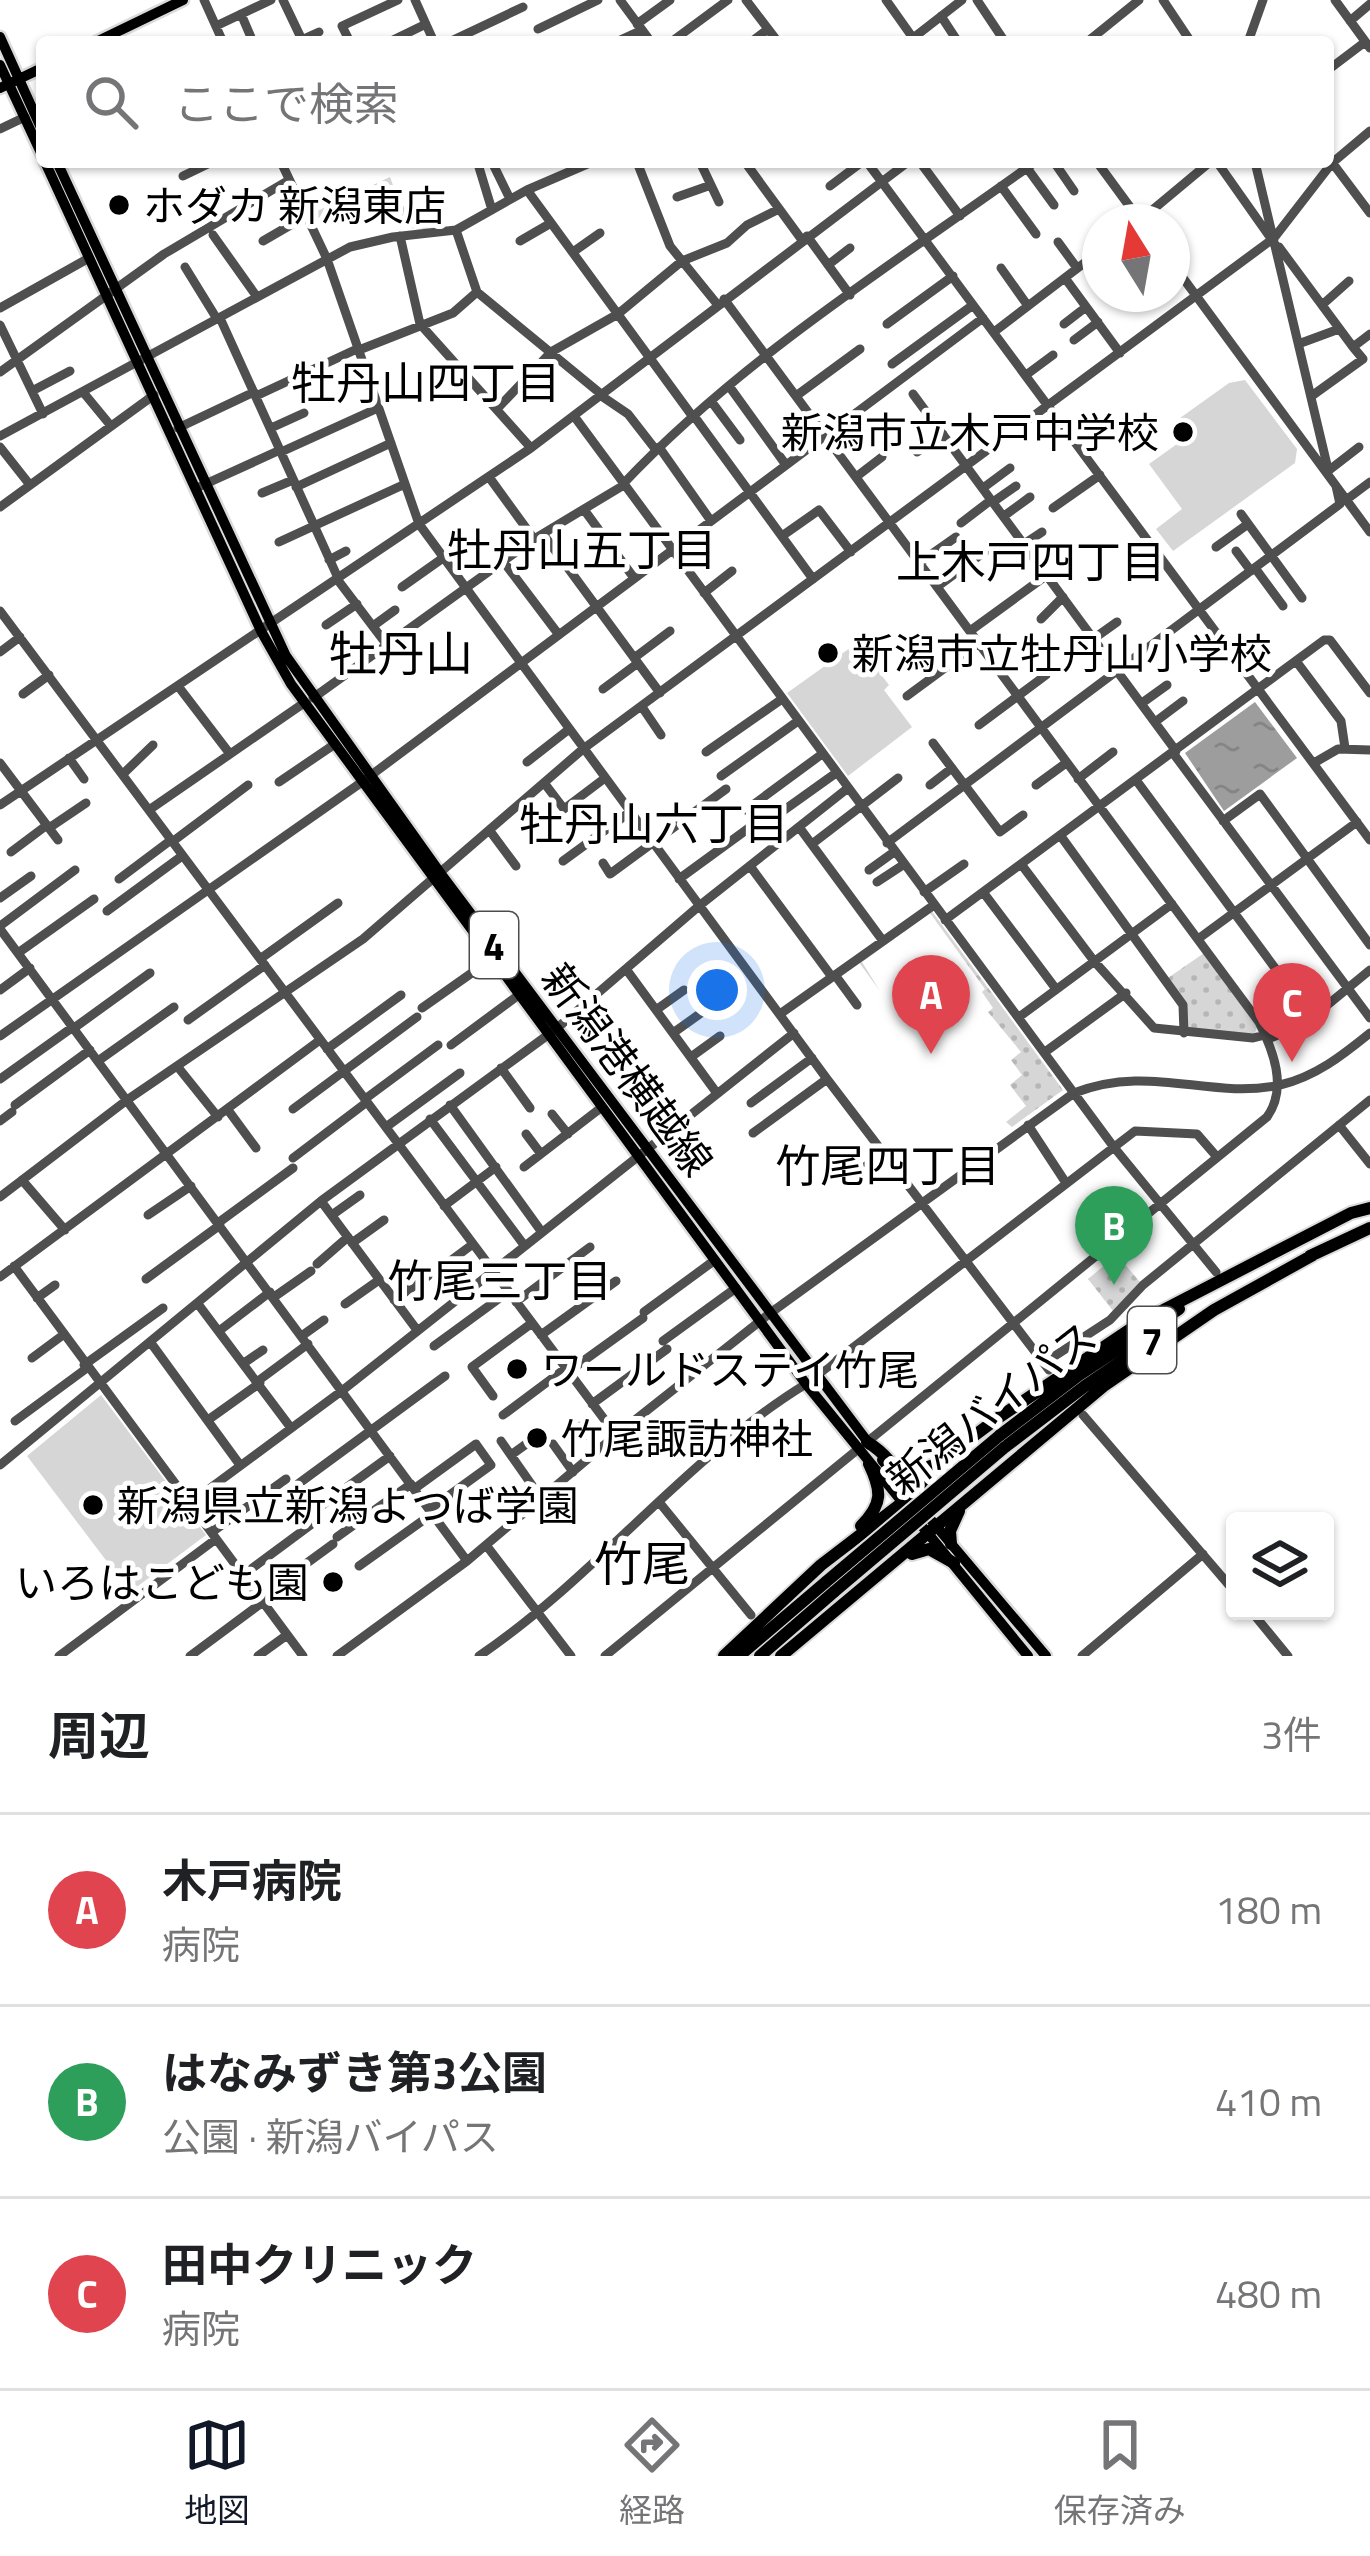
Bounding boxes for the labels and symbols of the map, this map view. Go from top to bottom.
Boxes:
place label: ホダカ 新潟東店 [143,173,446,237]
marker: ホダカ 新潟東店 [106,192,132,218]
north arrow [1082,204,1190,312]
district label: 牡丹山四丁目 [291,348,561,416]
place label: 新潟市立木戸中学校 [781,400,1159,464]
marker: 新潟市立木戸中学校 [1170,419,1196,445]
district label: 牡丹山五丁目 [447,515,717,583]
district label: 上木戸四丁目 [896,527,1166,595]
district label: 牡丹山 [329,617,473,690]
place label: 新潟市立牡丹山小学校 [852,621,1272,685]
marker: 新潟市立牡丹山小学校 [815,640,841,666]
district label: 牡丹山六丁目 [519,789,789,857]
road number: 4 [470,912,518,978]
street label: 新潟港横越線 [527,949,729,1189]
pin: A [892,955,970,1054]
your location [687,960,747,1020]
pin: C [1253,963,1331,1062]
district label: 竹尾四丁目 [775,1131,1001,1199]
pin: B [1075,1186,1153,1285]
district label: 竹尾三丁目 [387,1246,613,1314]
street label: 新潟バイパス [872,1304,1110,1510]
road number: 7 [1128,1307,1176,1373]
place label: ワールドステイ竹尾 [541,1337,919,1401]
marker: ワールドステイ竹尾 [504,1356,530,1382]
place label: 竹尾諏訪神社 [561,1406,813,1470]
marker: 竹尾諏訪神社 [524,1425,550,1451]
place label: 新潟県立新潟よつば学園 [117,1473,579,1537]
marker: 新潟県立新潟よつば学園 [80,1492,106,1518]
district label: 竹尾 [594,1527,690,1600]
place label: いろはこども園 [15,1550,309,1614]
marker: いろはこども園 [320,1569,346,1595]

